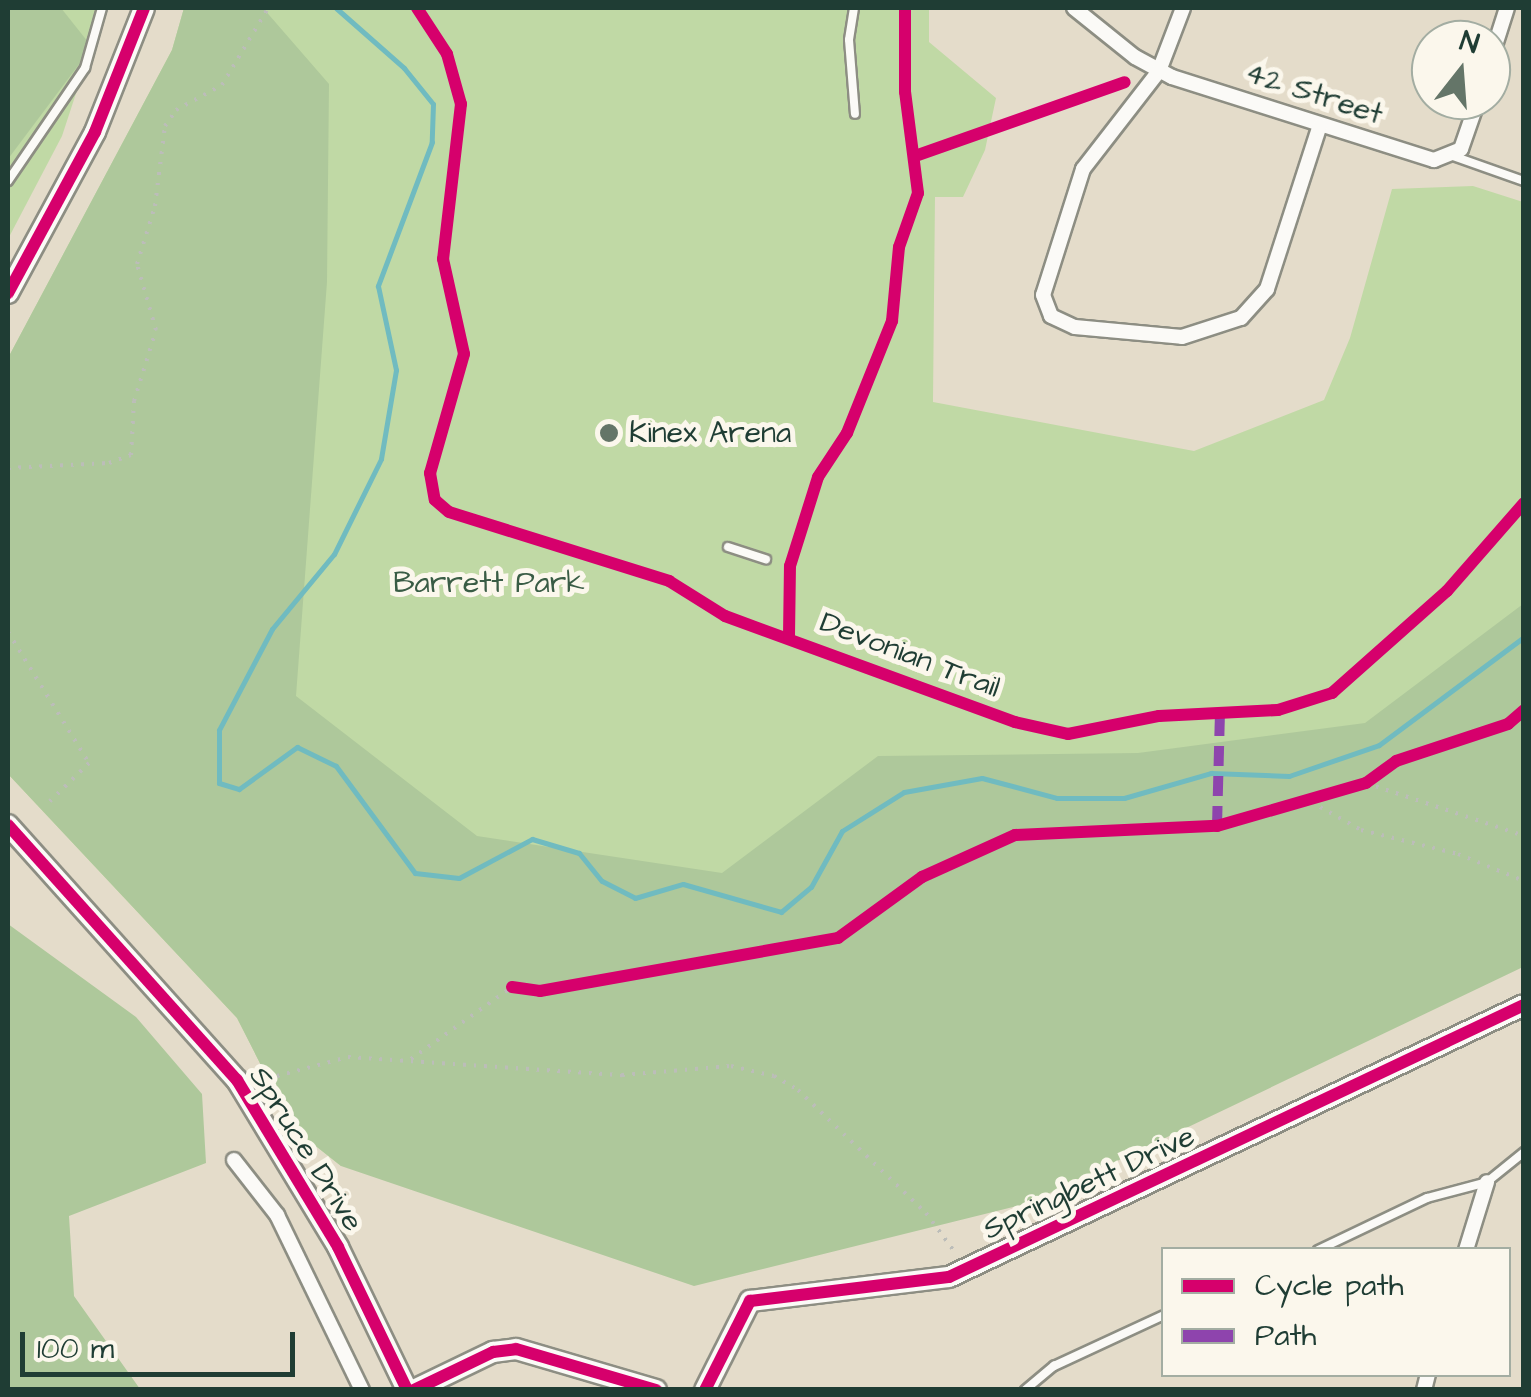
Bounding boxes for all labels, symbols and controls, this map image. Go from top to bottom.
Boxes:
north arrow [1411,20,1511,120]
text: N [1455,22,1483,64]
street label: 42 Street [1241,55,1387,133]
place label: Kinex Arena [629,415,791,451]
marker: Kinex Arena [598,422,620,444]
park label: Barrett Park [393,565,585,601]
street label: Devonian Trail [815,604,1005,706]
street label: Spruce Drive [241,1060,371,1238]
street label: Springbett Drive [978,1118,1200,1248]
legend [1161,1247,1511,1377]
text: Cycle path [1255,1265,1404,1307]
scale bar [25,1312,300,1374]
text: Path [1255,1315,1316,1357]
text: 100 m [37,1328,114,1370]

